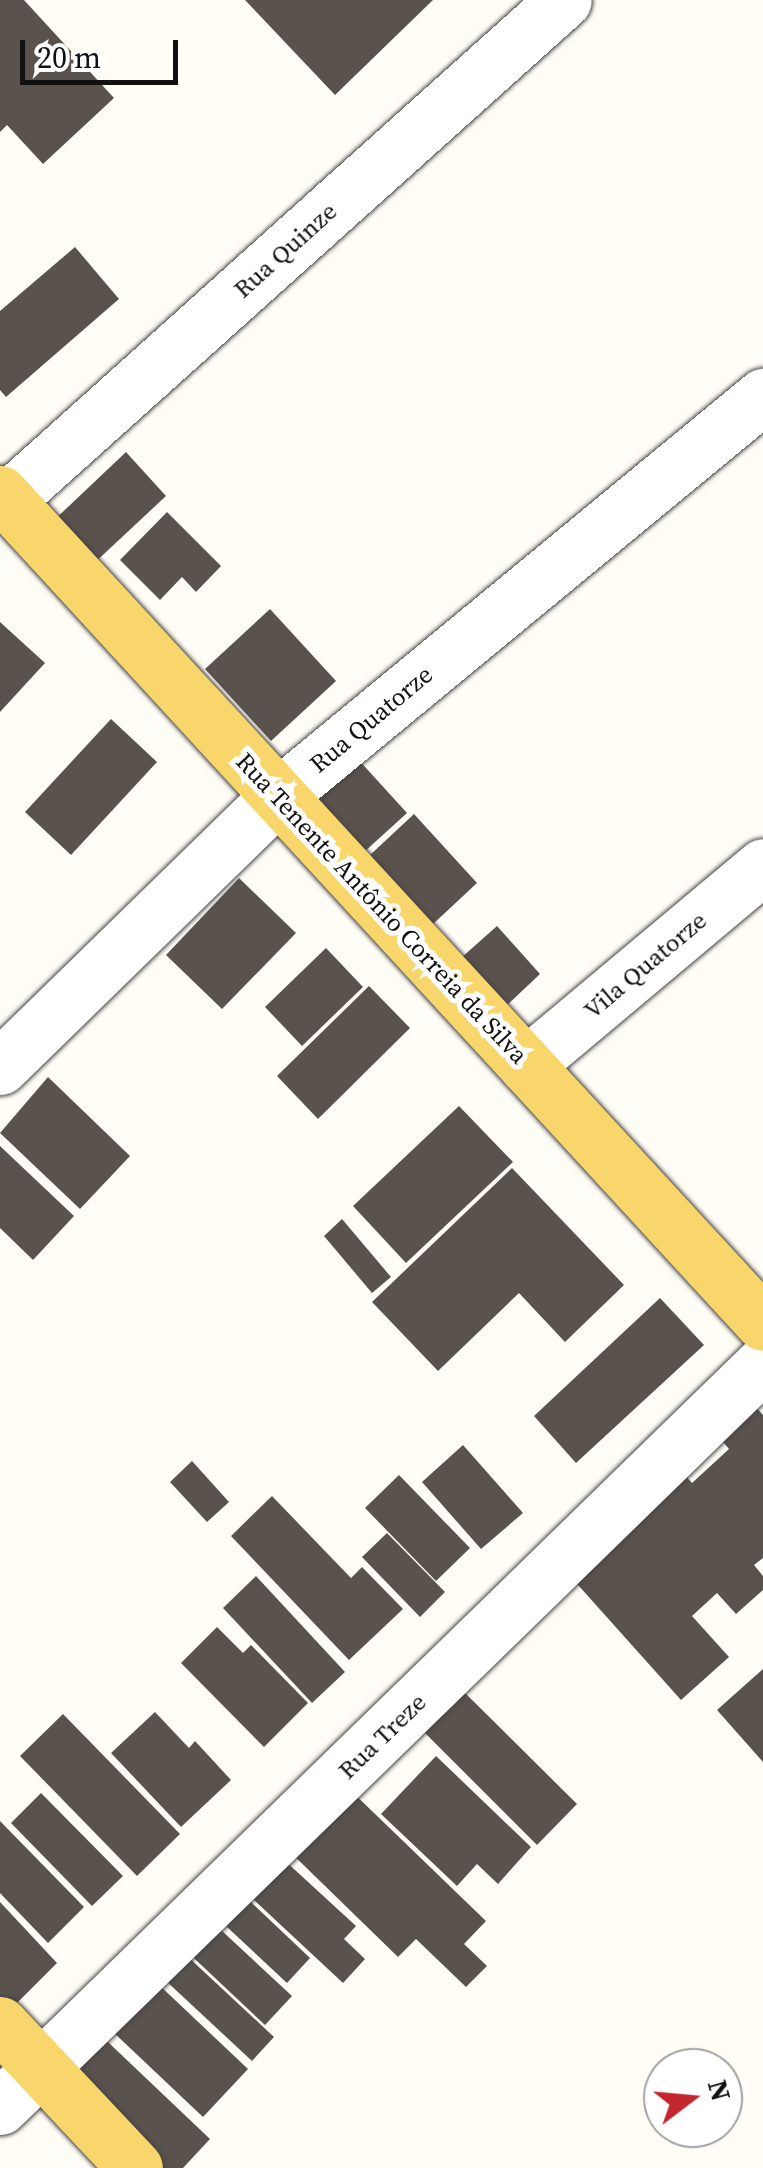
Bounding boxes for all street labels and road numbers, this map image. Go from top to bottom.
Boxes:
street label: Rua Quinze [227,196,343,304]
street label: Rua Quatorze [304,659,438,779]
street label: Rua Tenente Antônio Correia da Silva [230,746,534,1070]
street label: Vila Quatorze [578,905,712,1025]
street label: Rua Treze [332,1687,432,1785]

